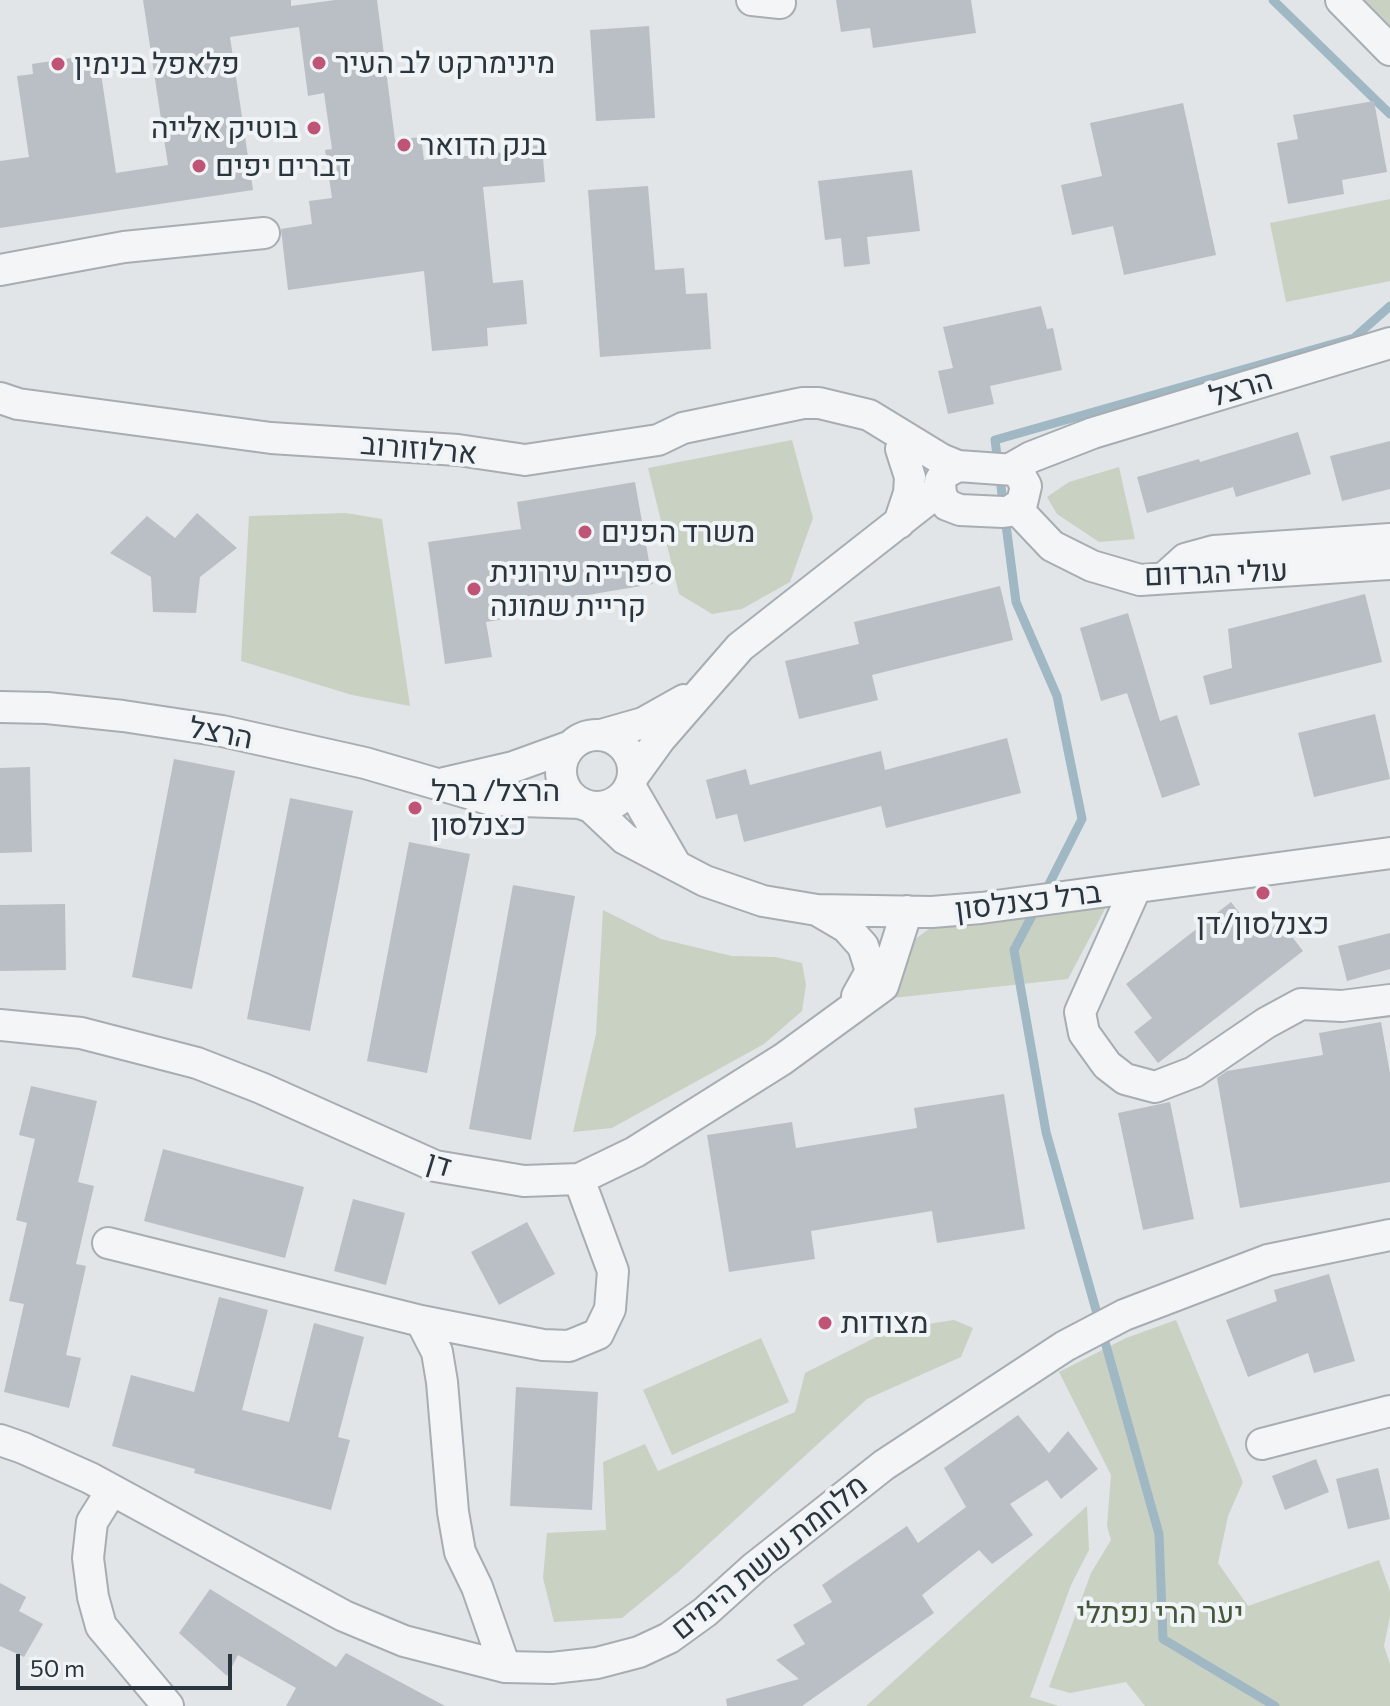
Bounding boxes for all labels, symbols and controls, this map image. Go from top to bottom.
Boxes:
place label: מינימרקט לב העיר [335,45,555,81]
place label: פלאפל בנימין [74,46,240,82]
marker: מינימרקט לב העיר [310,54,328,72]
marker: פלאפל בנימין [49,55,67,73]
place label: בוטיק אלייה [151,110,298,146]
marker: בוטיק אלייה [305,119,323,137]
place label: בנק הדואר [420,127,547,163]
marker: בנק הדואר [395,136,413,154]
place label: דברים יפים [215,148,351,184]
marker: דברים יפים [190,157,208,175]
street label: הרצל [1205,361,1277,415]
street label: ארלוזורוב [359,426,479,472]
place label: משרד הפנים [601,514,755,550]
marker: משרד הפנים [576,523,594,541]
street label: עולי הגרדום [1143,552,1289,594]
place label: ספרייה עירונית קריית שמונה [490,554,673,624]
marker: ספרייה עירונית קריית שמונה [465,580,483,598]
street label: הרצל [186,709,256,757]
place label: הרצל/ ברל כצנלסון [431,773,560,844]
marker: הרצל/ ברל כצנלסון [406,799,424,817]
street label: ברל כצנלסון [953,874,1103,928]
marker: כצנלסון/דן [1254,884,1272,902]
place label: כצנלסון/דן [1197,906,1329,942]
street label: דן [422,1143,456,1185]
place label: מצודות [841,1305,928,1341]
marker: מצודות [816,1314,834,1332]
street label: מלחמת ששת הימים [664,1467,874,1647]
park label: יער הרי נפתלי [1077,1595,1243,1631]
scale bar [20,1638,236,1688]
text: 50 m [30,1653,85,1682]

